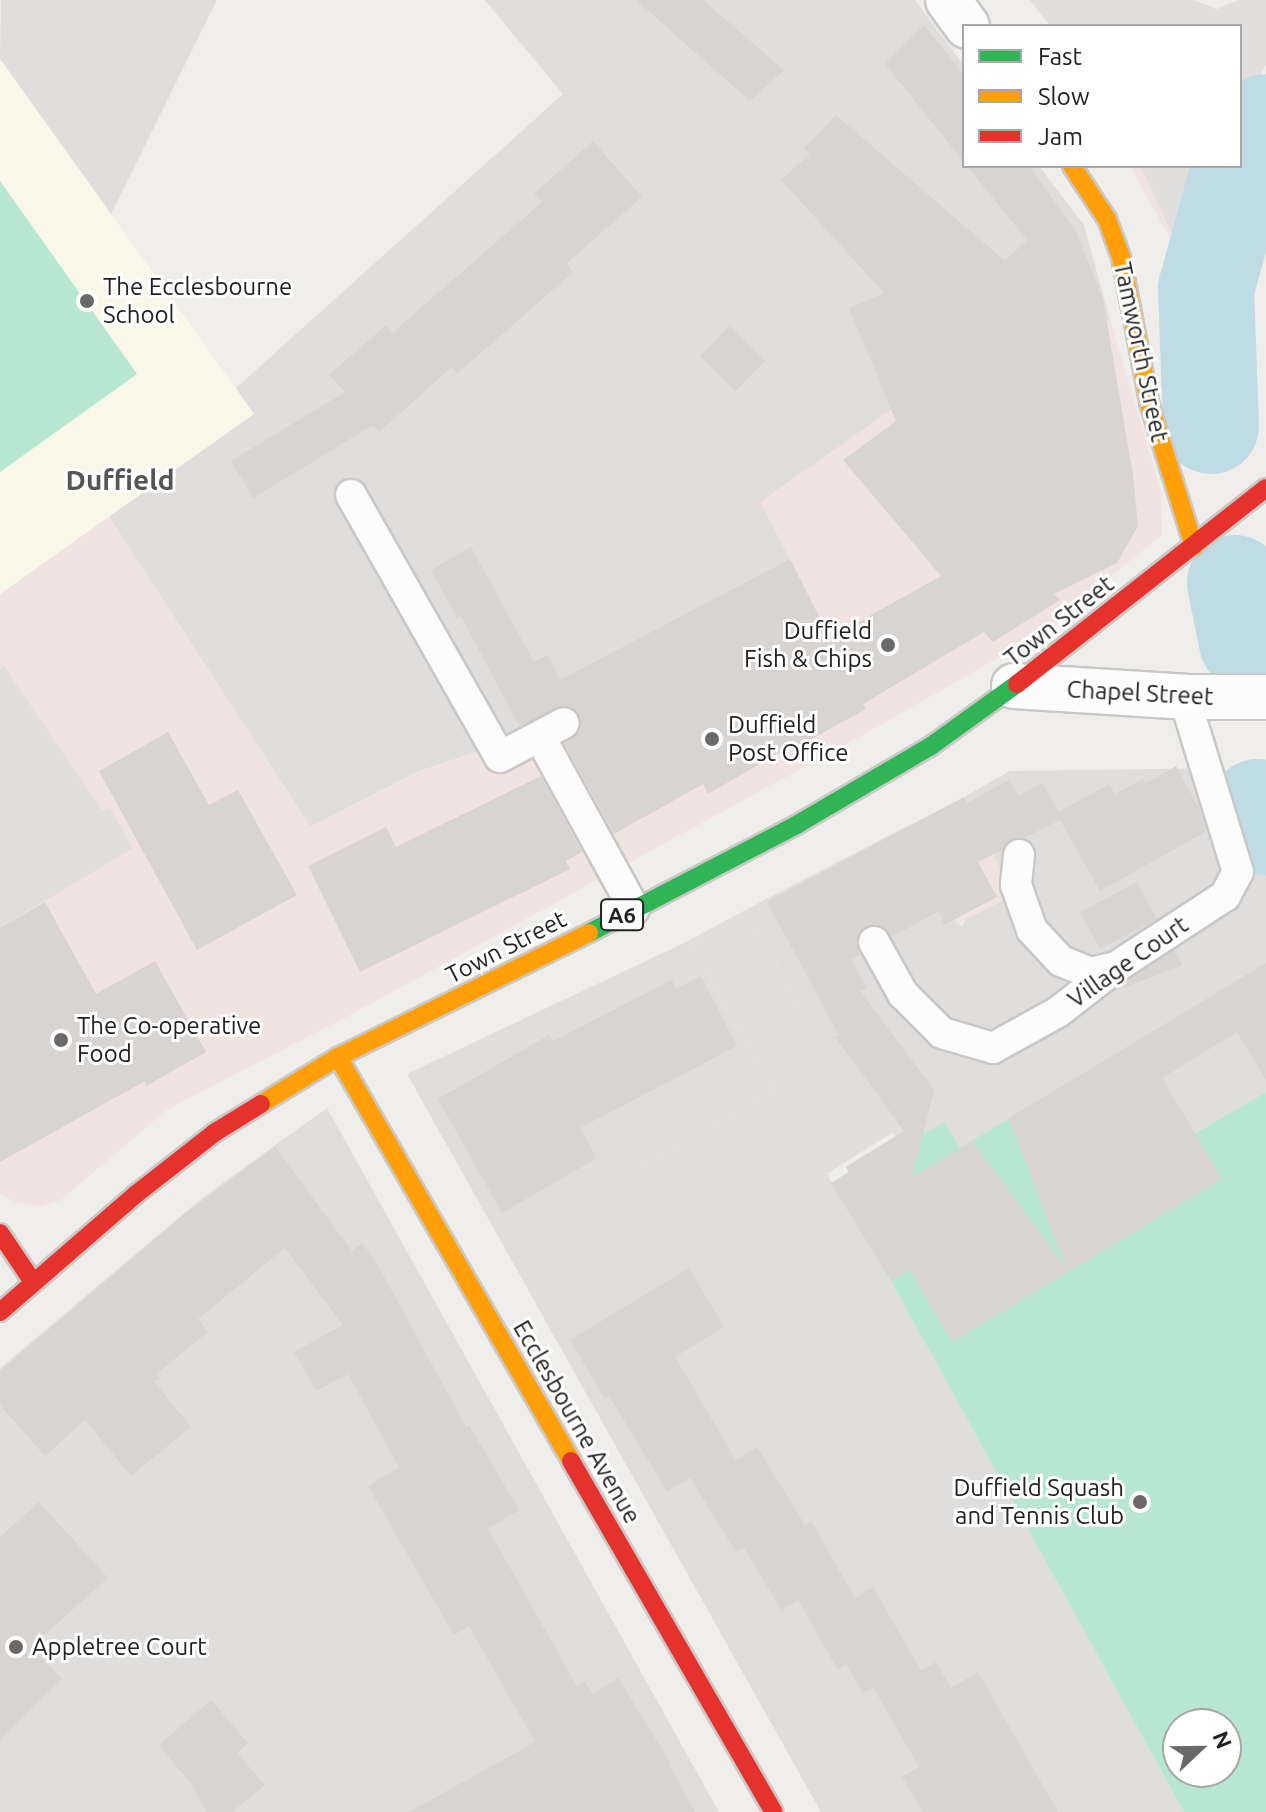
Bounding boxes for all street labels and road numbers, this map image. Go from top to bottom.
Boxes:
street label: Tamworth Street [1108,260,1174,444]
street label: Town Street [999,569,1119,673]
street label: Chapel Street [1066,675,1214,711]
road number: A6 [600,897,644,933]
street label: Town Street [441,904,571,990]
street label: Village Court [1062,910,1194,1014]
street label: Ecclesbourne Avenue [507,1315,647,1529]

